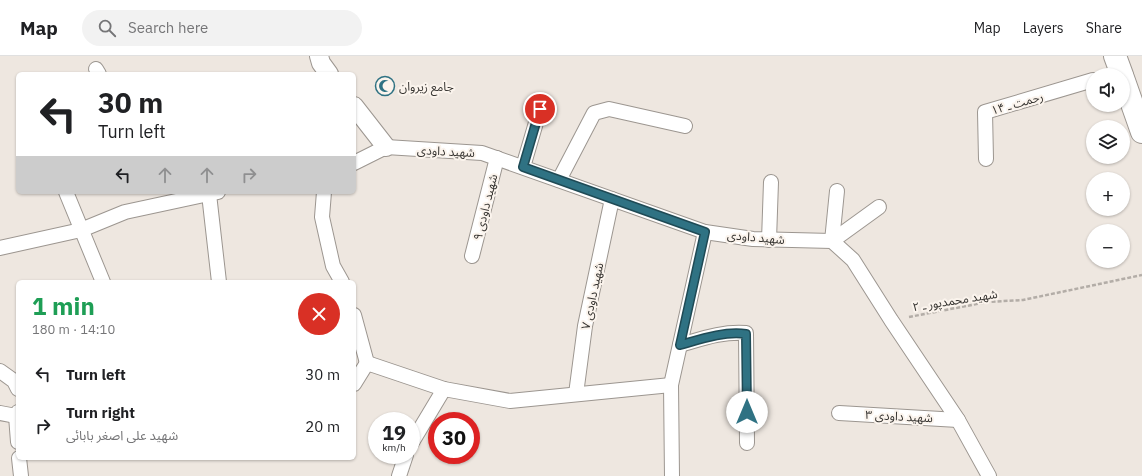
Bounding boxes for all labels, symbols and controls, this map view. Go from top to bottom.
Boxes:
search box [82,10,362,46]
text: Map [20,16,58,40]
icon: search [96,17,118,39]
text: Search here [128,18,208,37]
text: Map [974,19,1001,37]
text: Layers [1023,19,1064,37]
text: Share [1086,19,1122,37]
map controls [1086,68,1130,268]
button: sound [1086,68,1130,112]
mosque icon: جامع زیروان [374,75,396,97]
place label: جامع زیروان [399,79,454,96]
text: 30 m [98,84,163,121]
icon: left [32,88,84,140]
street label: رحمت ـ ۱۴ [989,88,1045,118]
pin [523,92,557,126]
icon: arrive [529,98,551,120]
text: Turn left [98,120,166,143]
button: layers [1086,120,1130,164]
street label: شهید داودی [417,142,475,160]
icon: left [112,164,134,186]
icon: ahead [154,164,176,186]
icon: ahead [196,164,218,186]
icon: right [238,164,260,186]
street label: شهید داودی ۹ [470,172,501,242]
button: + [1086,172,1130,216]
button: − [1086,224,1130,268]
street label: شهید داودی [726,227,786,247]
street label: شهید داودی ۷ [578,261,606,331]
street label: شهید محمدپور ـ ۲ [911,286,999,315]
text: 1 min [32,290,95,322]
button: close [298,293,340,335]
text: 180 m · 14:10 [32,321,115,338]
icon: left [32,363,54,385]
text: Turn left [66,365,126,384]
text: 30 m [305,365,340,384]
position arrow [726,391,768,433]
text: Turn right [66,403,135,422]
street label: شهید داودی ۳ [865,407,933,425]
speed limit sign: 30 [428,412,480,464]
icon: right [32,415,54,437]
text: 20 m [305,417,340,436]
text: 19 [382,419,406,446]
text: شهید علی اصغر بابائی [66,427,178,444]
text: km/h [382,441,406,454]

